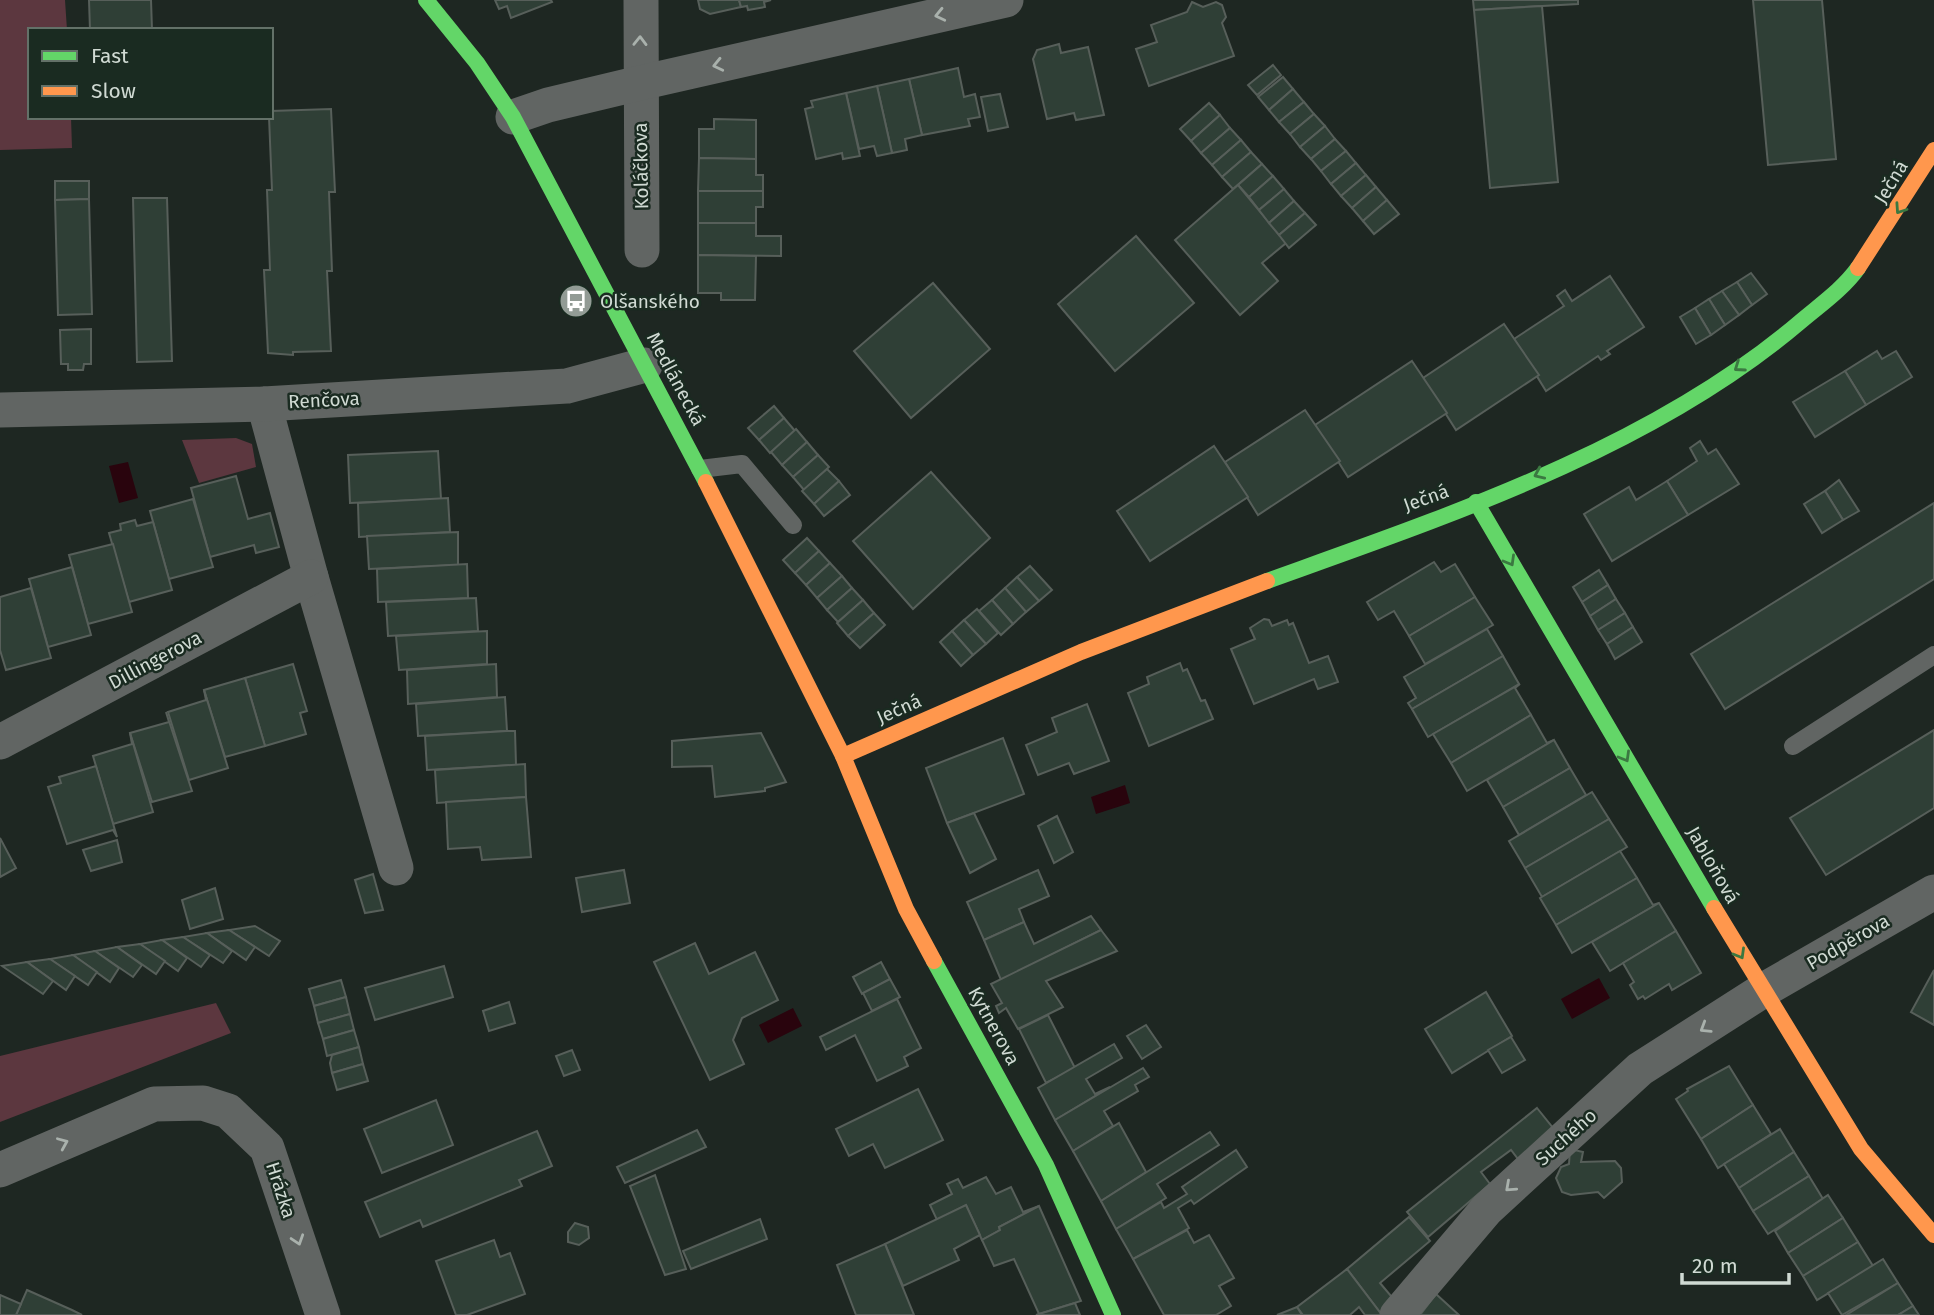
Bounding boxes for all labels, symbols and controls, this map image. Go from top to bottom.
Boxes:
one-way arrow [934,7,946,21]
legend [28,28,273,119]
one-way arrow [633,36,648,47]
text: Fast [91,43,129,69]
one-way arrow [712,57,724,72]
text: Slow [91,78,136,104]
street label: Koláčkova [629,122,653,210]
street label: Ječná [1869,156,1913,208]
one-way arrow [1896,201,1908,214]
bus stop icon: Olšanského [557,282,595,320]
place label: Olšanského [600,290,700,313]
street label: Medlánecká [642,328,710,430]
one-way arrow [1734,359,1747,371]
street label: Renčova [288,387,360,413]
one-way arrow [1534,466,1546,480]
street label: Ječná [1400,479,1452,517]
one-way arrow [1502,554,1515,567]
street label: Dillingerova [104,626,206,694]
street label: Ječná [873,689,925,729]
one-way arrow [1617,750,1630,763]
street label: Jabloňová [1682,822,1744,908]
street label: Podpěrova [1803,909,1893,975]
one-way arrow [1732,946,1745,959]
street label: Kytnerova [963,983,1025,1069]
one-way arrow [1700,1020,1713,1033]
street label: Suchého [1531,1104,1601,1170]
one-way arrow [55,1137,68,1151]
street label: Hrázka [261,1159,301,1221]
one-way arrow [1506,1179,1519,1192]
one-way arrow [290,1233,304,1246]
scale bar [1682,1242,1789,1286]
text: 20 m [1692,1253,1738,1279]

